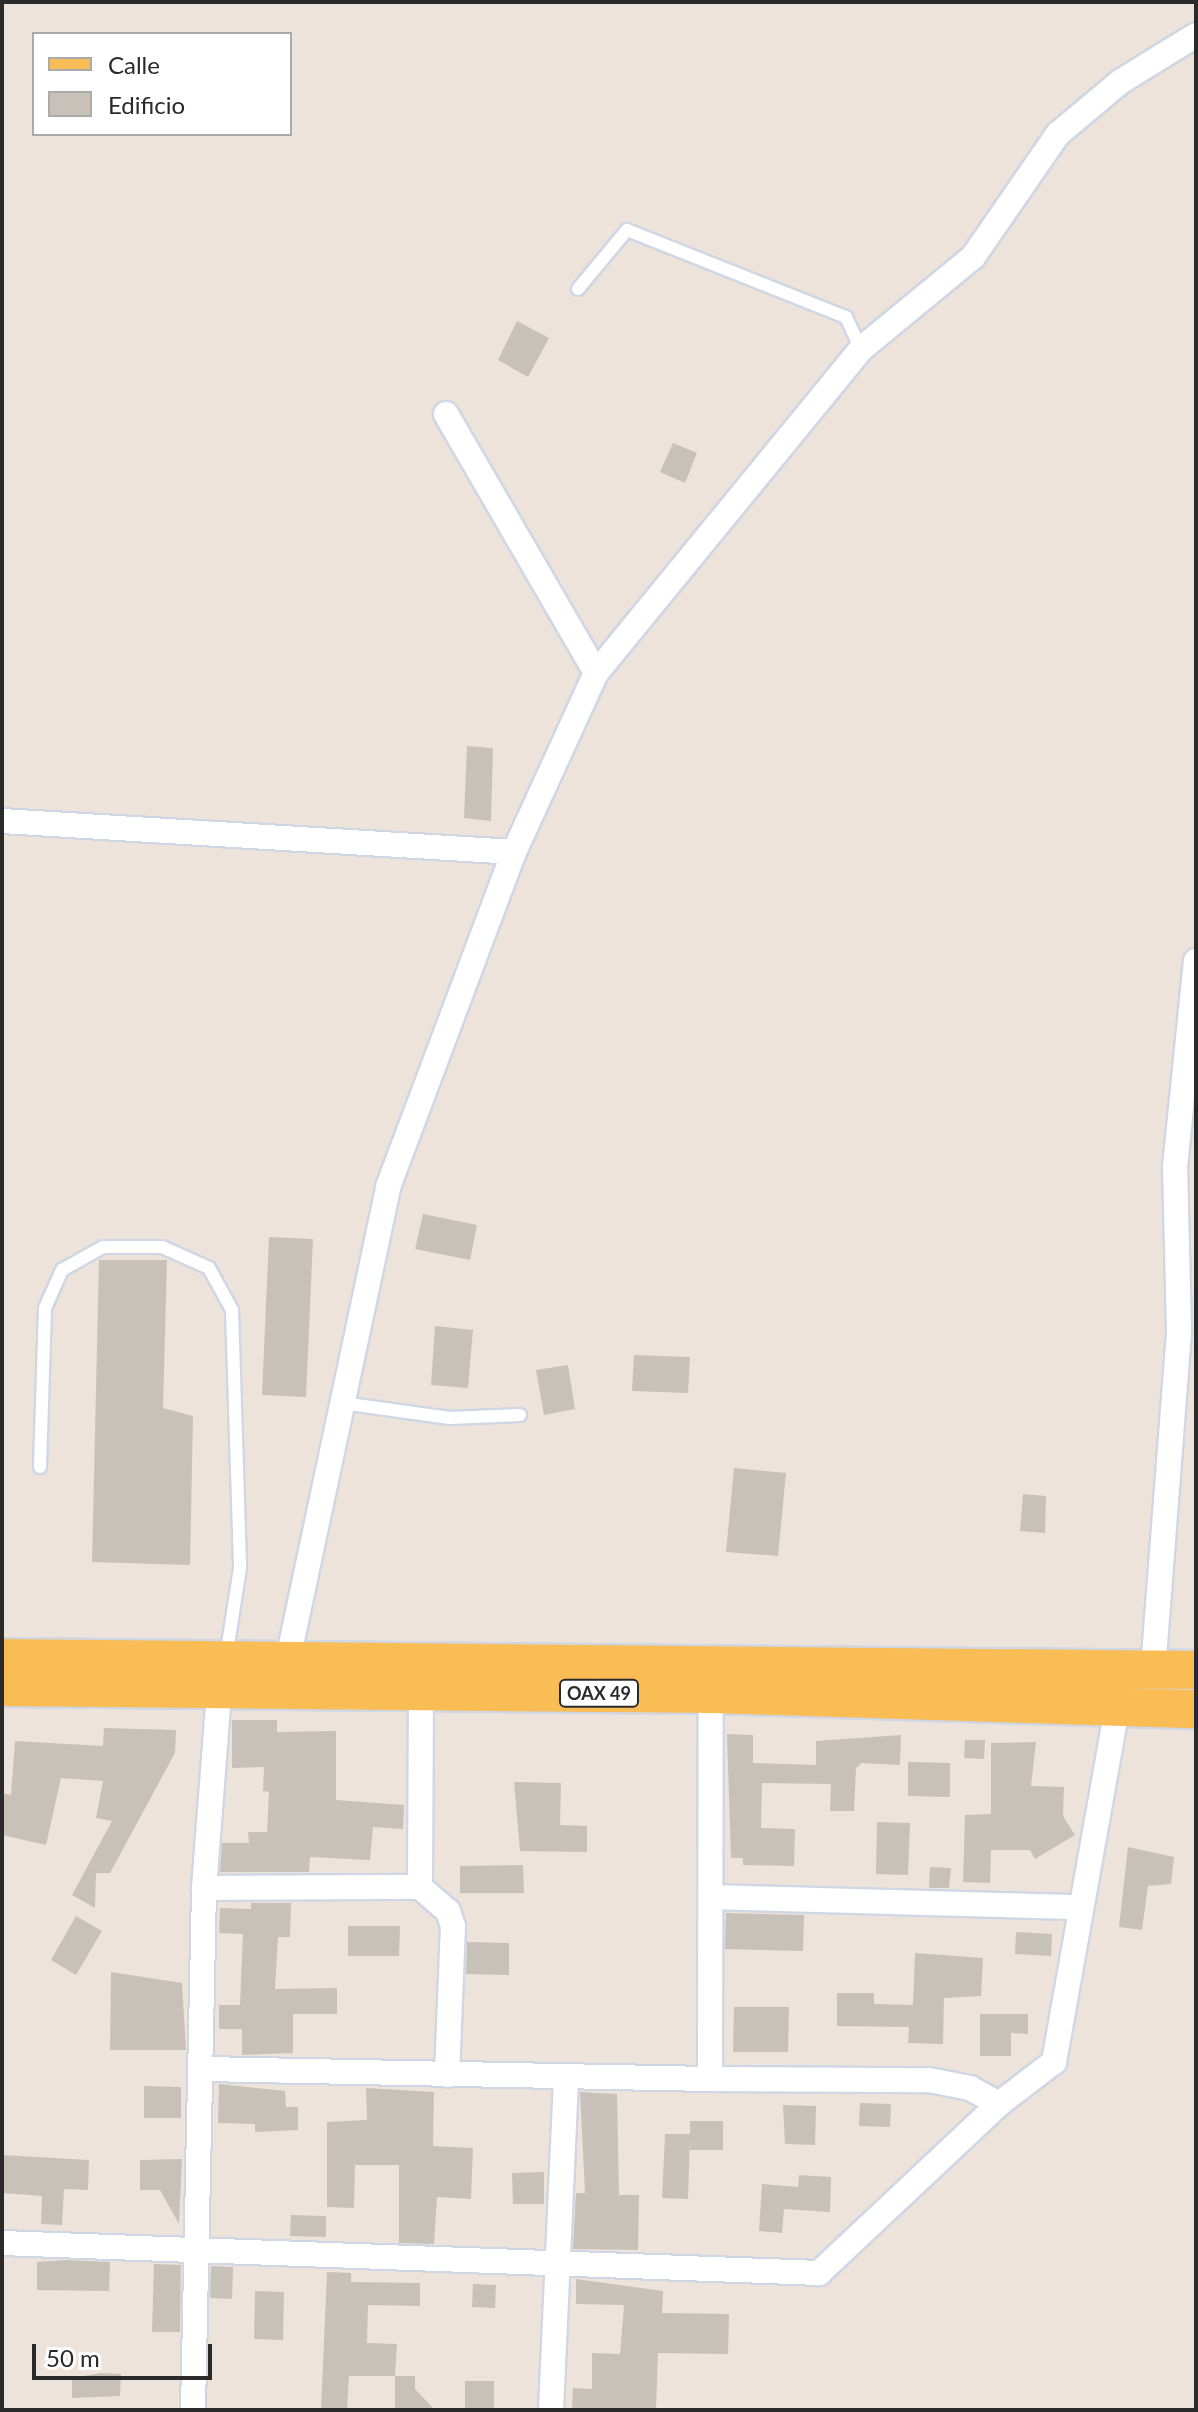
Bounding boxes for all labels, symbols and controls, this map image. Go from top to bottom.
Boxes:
legend [32,32,292,136]
text: Calle [108,50,160,79]
text: Edificio [108,90,185,119]
road number: OAX 49 [559,1679,639,1707]
scale bar [36,2328,216,2378]
text: 50 m [46,2343,100,2372]

